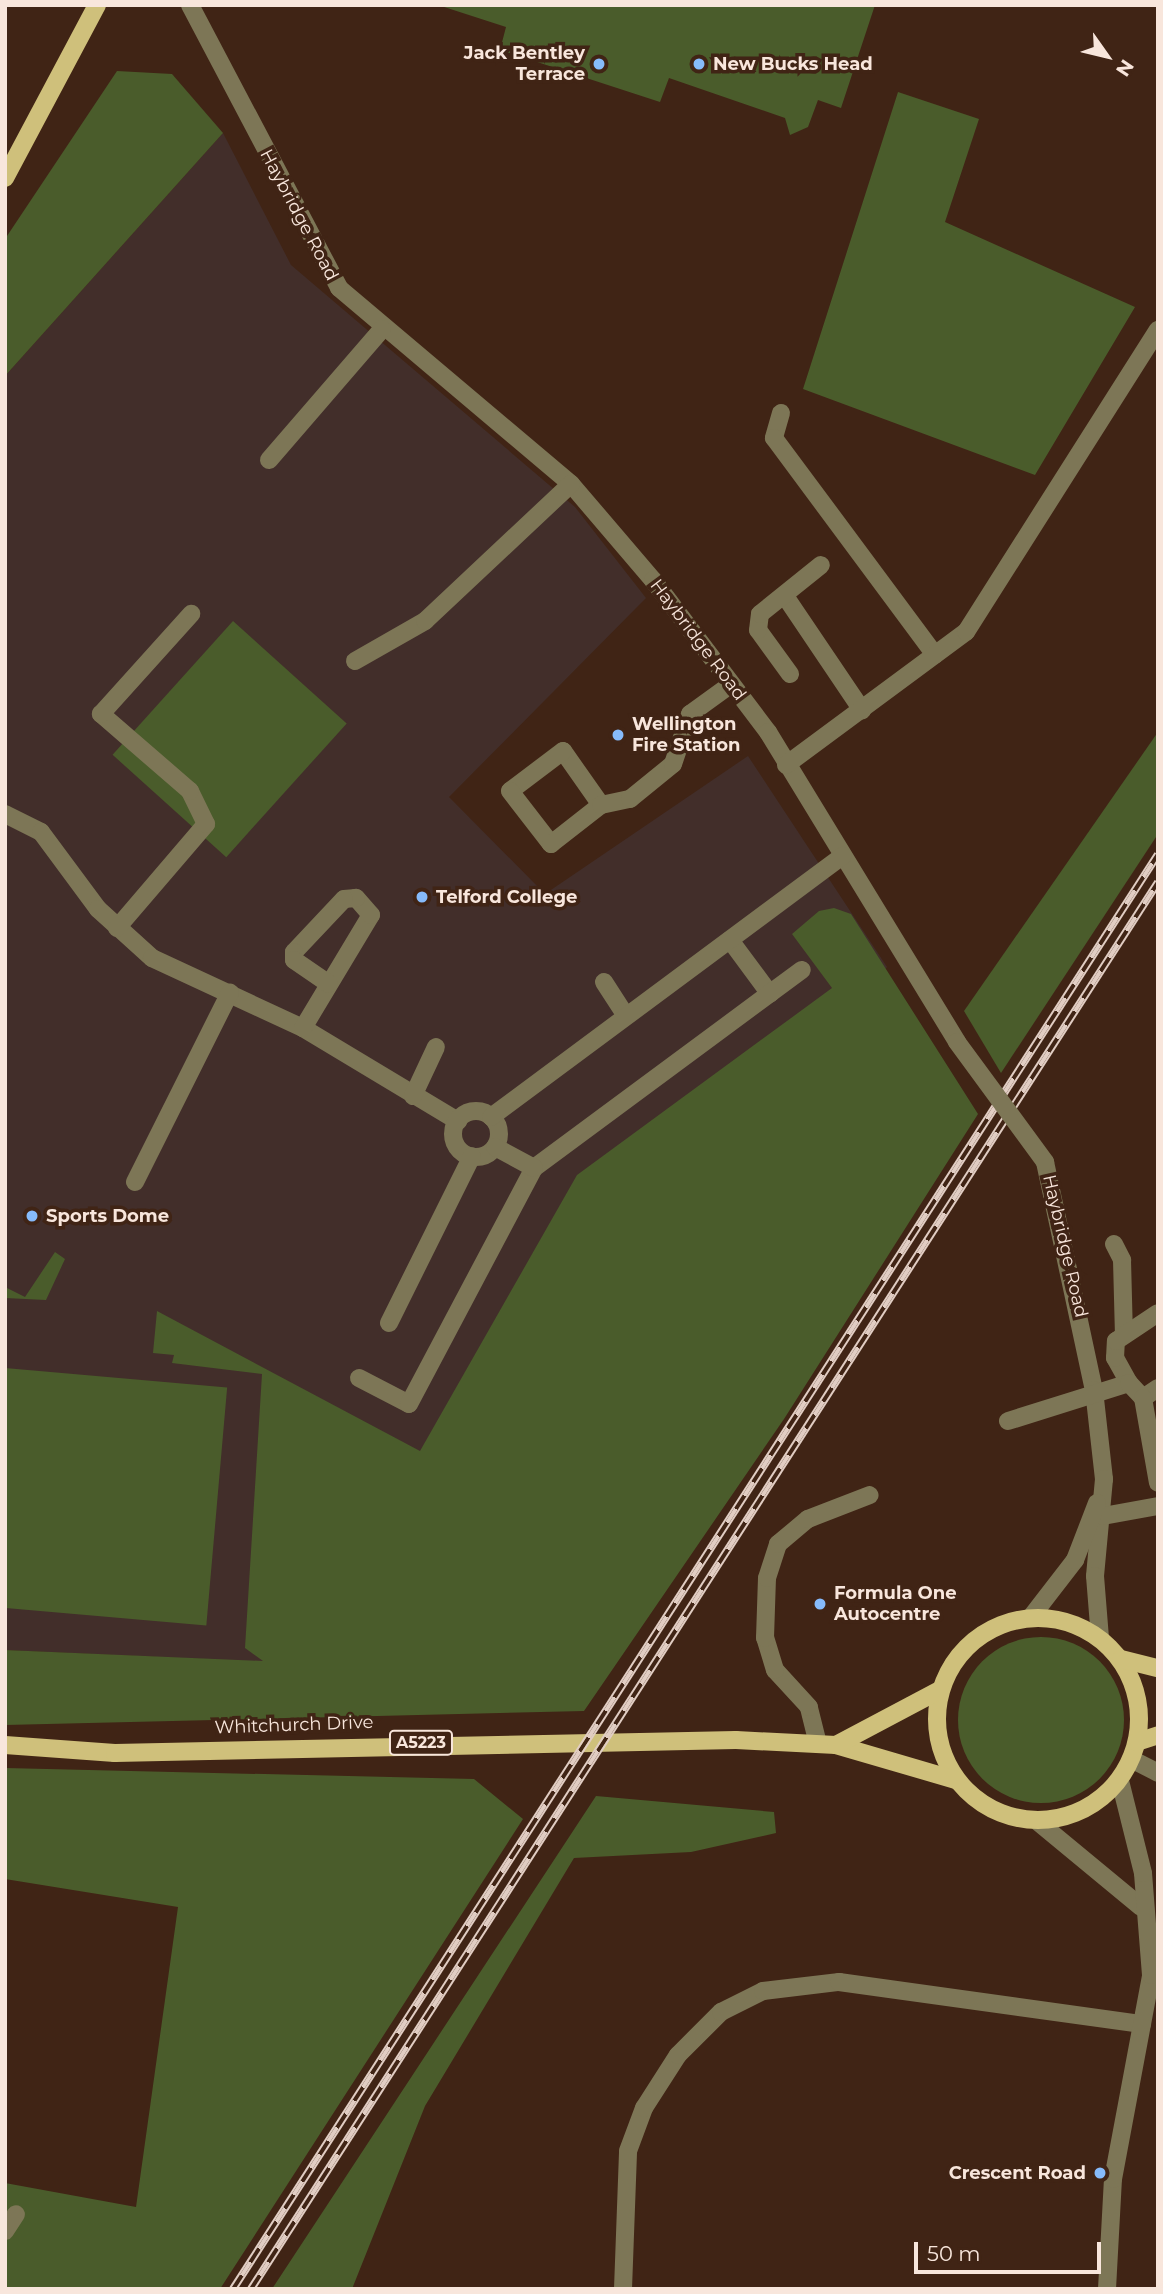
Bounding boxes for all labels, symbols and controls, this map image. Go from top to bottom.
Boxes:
north arrow [1072,21,1142,91]
place label: Jack Bentley Terrace [464,43,585,86]
place label: New Bucks Head [713,53,873,75]
text: N [1111,55,1139,81]
marker: Jack Bentley Terrace [591,56,607,72]
marker: New Bucks Head [691,56,707,72]
street label: Haybridge Road [255,145,343,285]
street label: Haybridge Road [645,575,751,705]
place label: Wellington Fire Station [632,714,741,756]
marker: Wellington Fire Station [610,727,626,743]
place label: Telford College [436,886,577,908]
marker: Telford College [414,889,430,905]
street label: Haybridge Road [1038,1172,1092,1320]
place label: Sports Dome [46,1205,169,1227]
marker: Sports Dome [24,1208,40,1224]
place label: Formula One Autocentre [834,1583,957,1626]
marker: Formula One Autocentre [812,1596,828,1612]
street label: Whitchurch Drive [214,1711,374,1739]
road number: A5223 [388,1730,454,1756]
place label: Crescent Road [949,2162,1086,2184]
marker: Crescent Road [1092,2165,1108,2181]
scale bar [918,2228,1105,2272]
text: 50 m [927,2241,981,2266]

